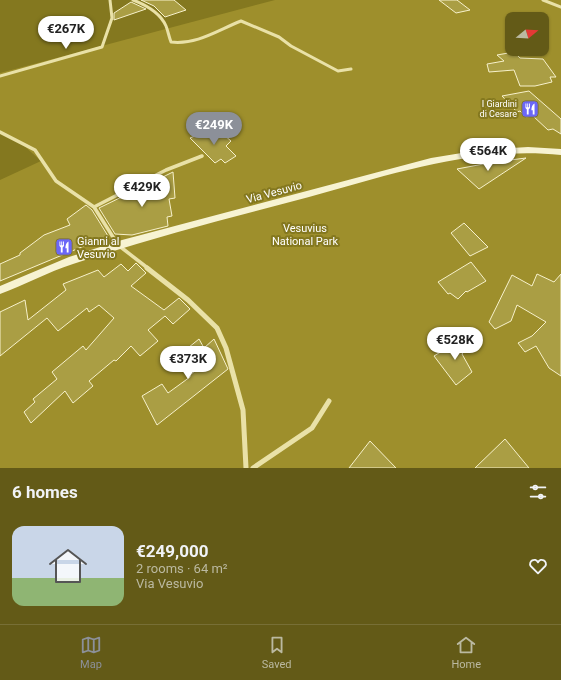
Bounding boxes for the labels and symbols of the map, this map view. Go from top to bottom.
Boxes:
north arrow [505,12,549,56]
pin: €267K [38,16,94,50]
place label: I Giardini di Cesare [480,99,517,119]
restaurant icon: I Giardini di Cesare [520,99,540,119]
pin: €249K [186,112,242,146]
pin: €564K [460,138,516,172]
pin: €429K [114,174,170,208]
street label: Via Vesuvio [245,179,303,206]
park label: Vesuvius National Park [272,222,338,248]
place label: Gianni al Vesuvio [77,235,119,261]
restaurant icon: Gianni al Vesuvio [54,237,74,257]
pin: €528K [427,327,483,361]
pin: €373K [160,346,216,380]

